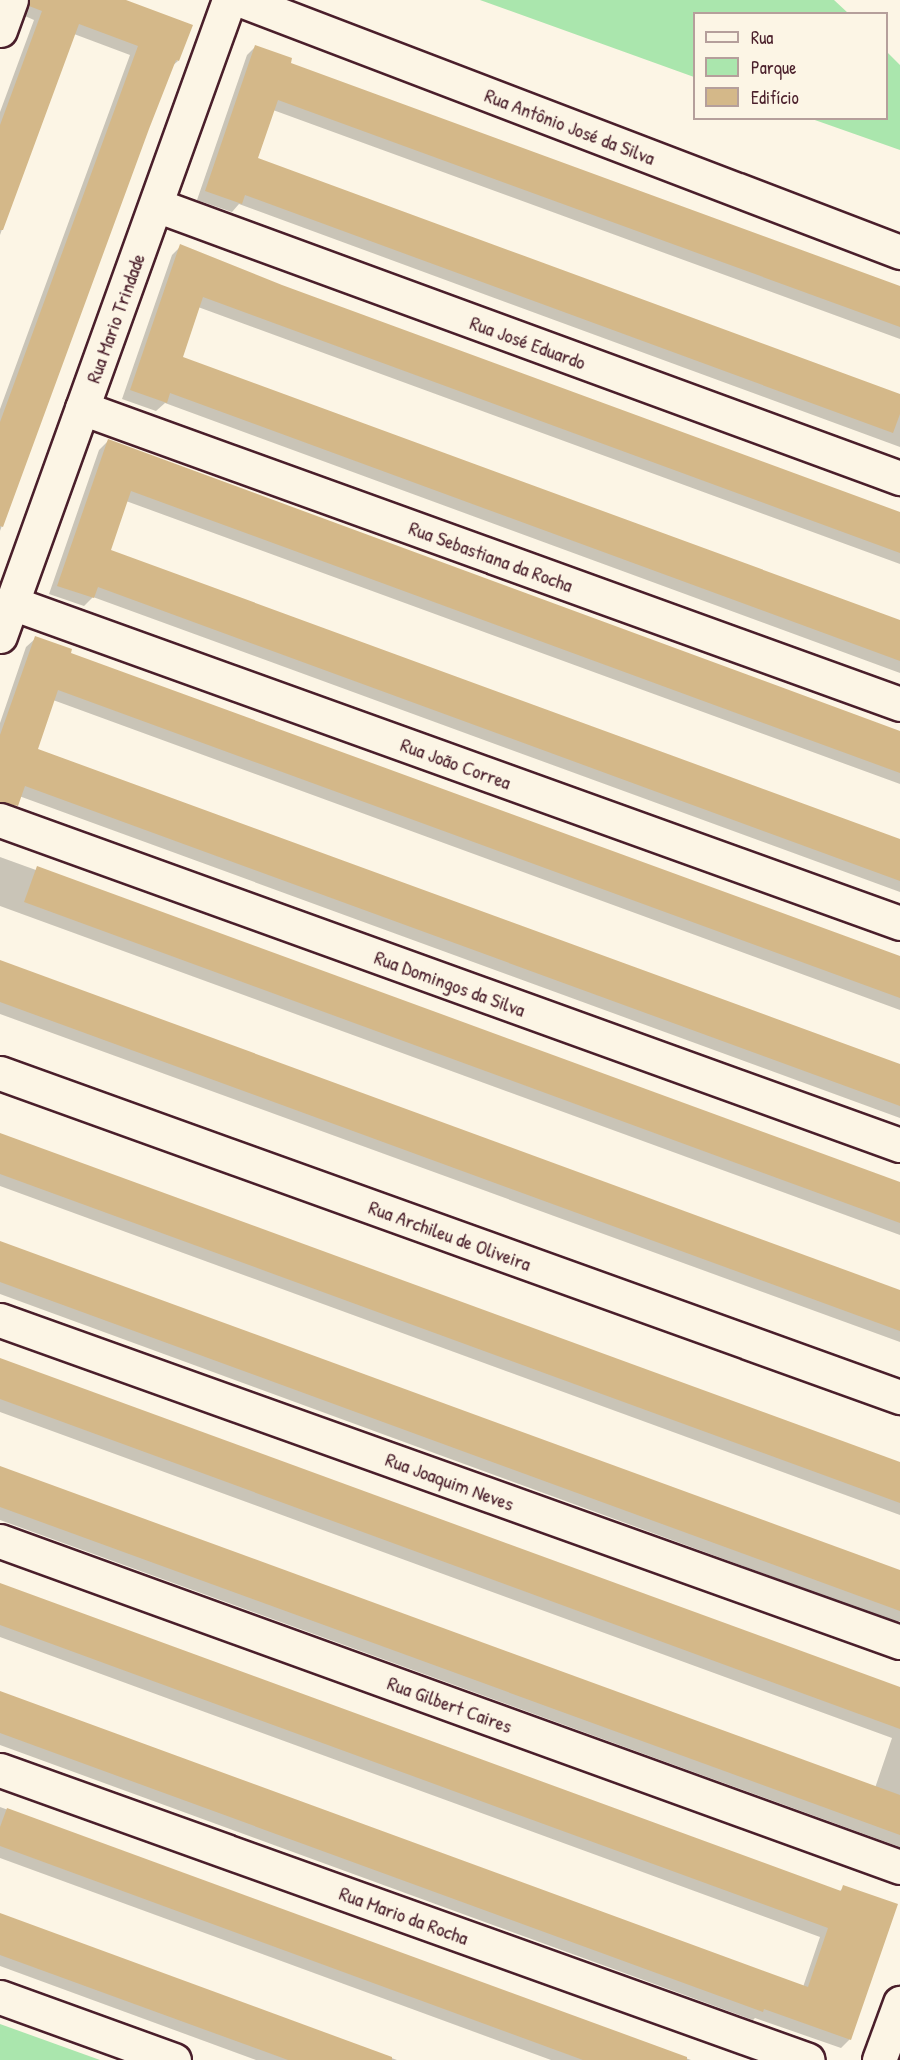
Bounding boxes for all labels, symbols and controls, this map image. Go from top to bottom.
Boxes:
legend [693,12,888,120]
text: Rua [751,25,773,50]
text: Parque [751,55,796,80]
street label: Rua Antônio José da Silva [482,83,658,169]
text: Edifício [751,85,799,110]
street label: Rua Mario Trindade [80,250,150,386]
street label: Rua José Eduardo [467,310,589,374]
street label: Rua Sebastiana da Rocha [406,515,576,597]
street label: Rua João Correa [398,732,514,794]
street label: Rua Domingos da Silva [371,945,529,1021]
street label: Rua Archileu de Oliveira [366,1195,534,1275]
street label: Rua Joaquim Neves [382,1447,518,1515]
street label: Rua Gilbert Caires [384,1670,516,1738]
street label: Rua Mario da Rocha [336,1881,472,1949]

